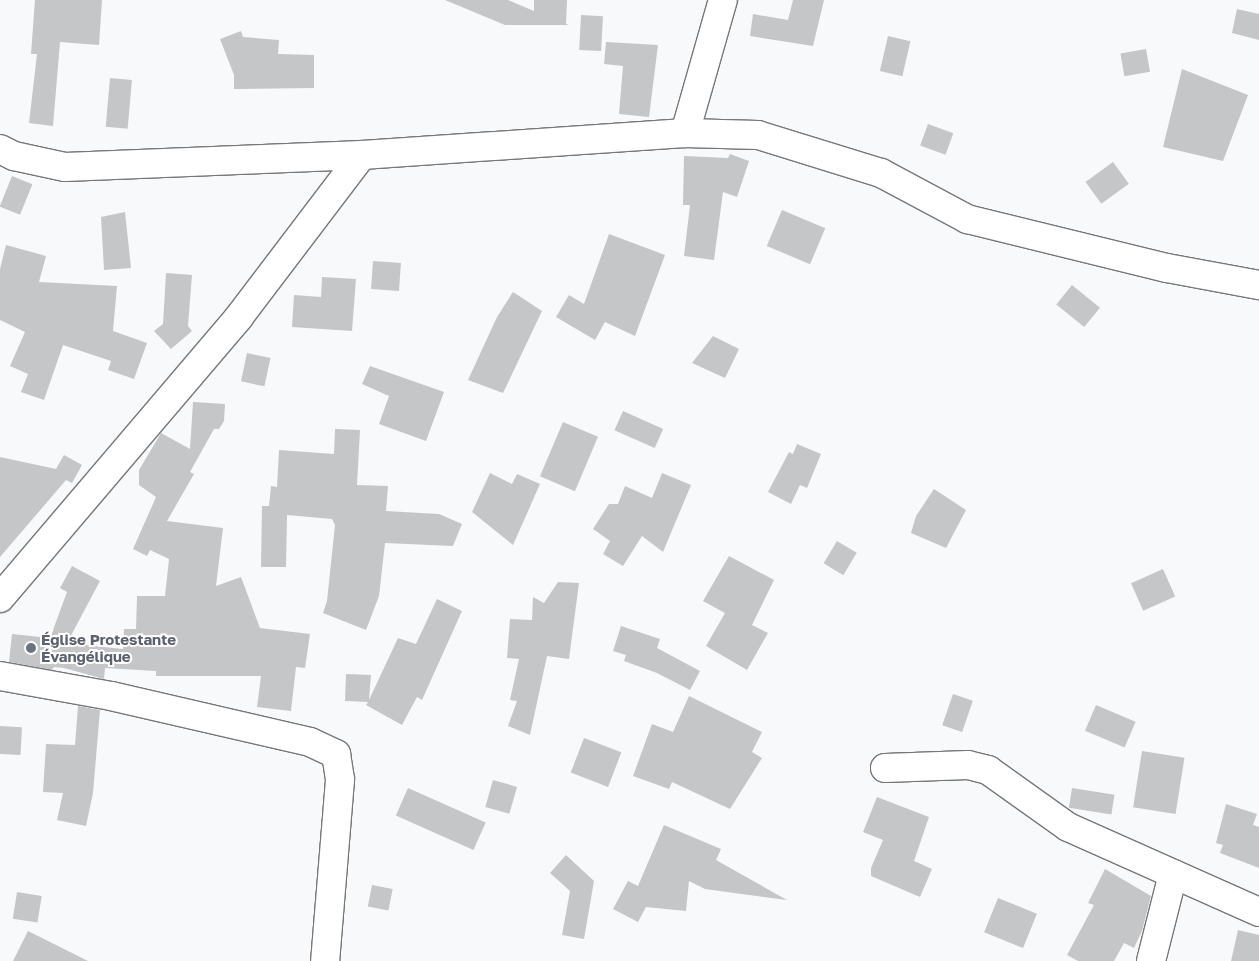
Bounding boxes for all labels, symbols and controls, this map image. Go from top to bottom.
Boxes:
place label: Église Protestante Évangélique [41,630,176,665]
marker: Église Protestante Évangélique [25,642,37,654]

